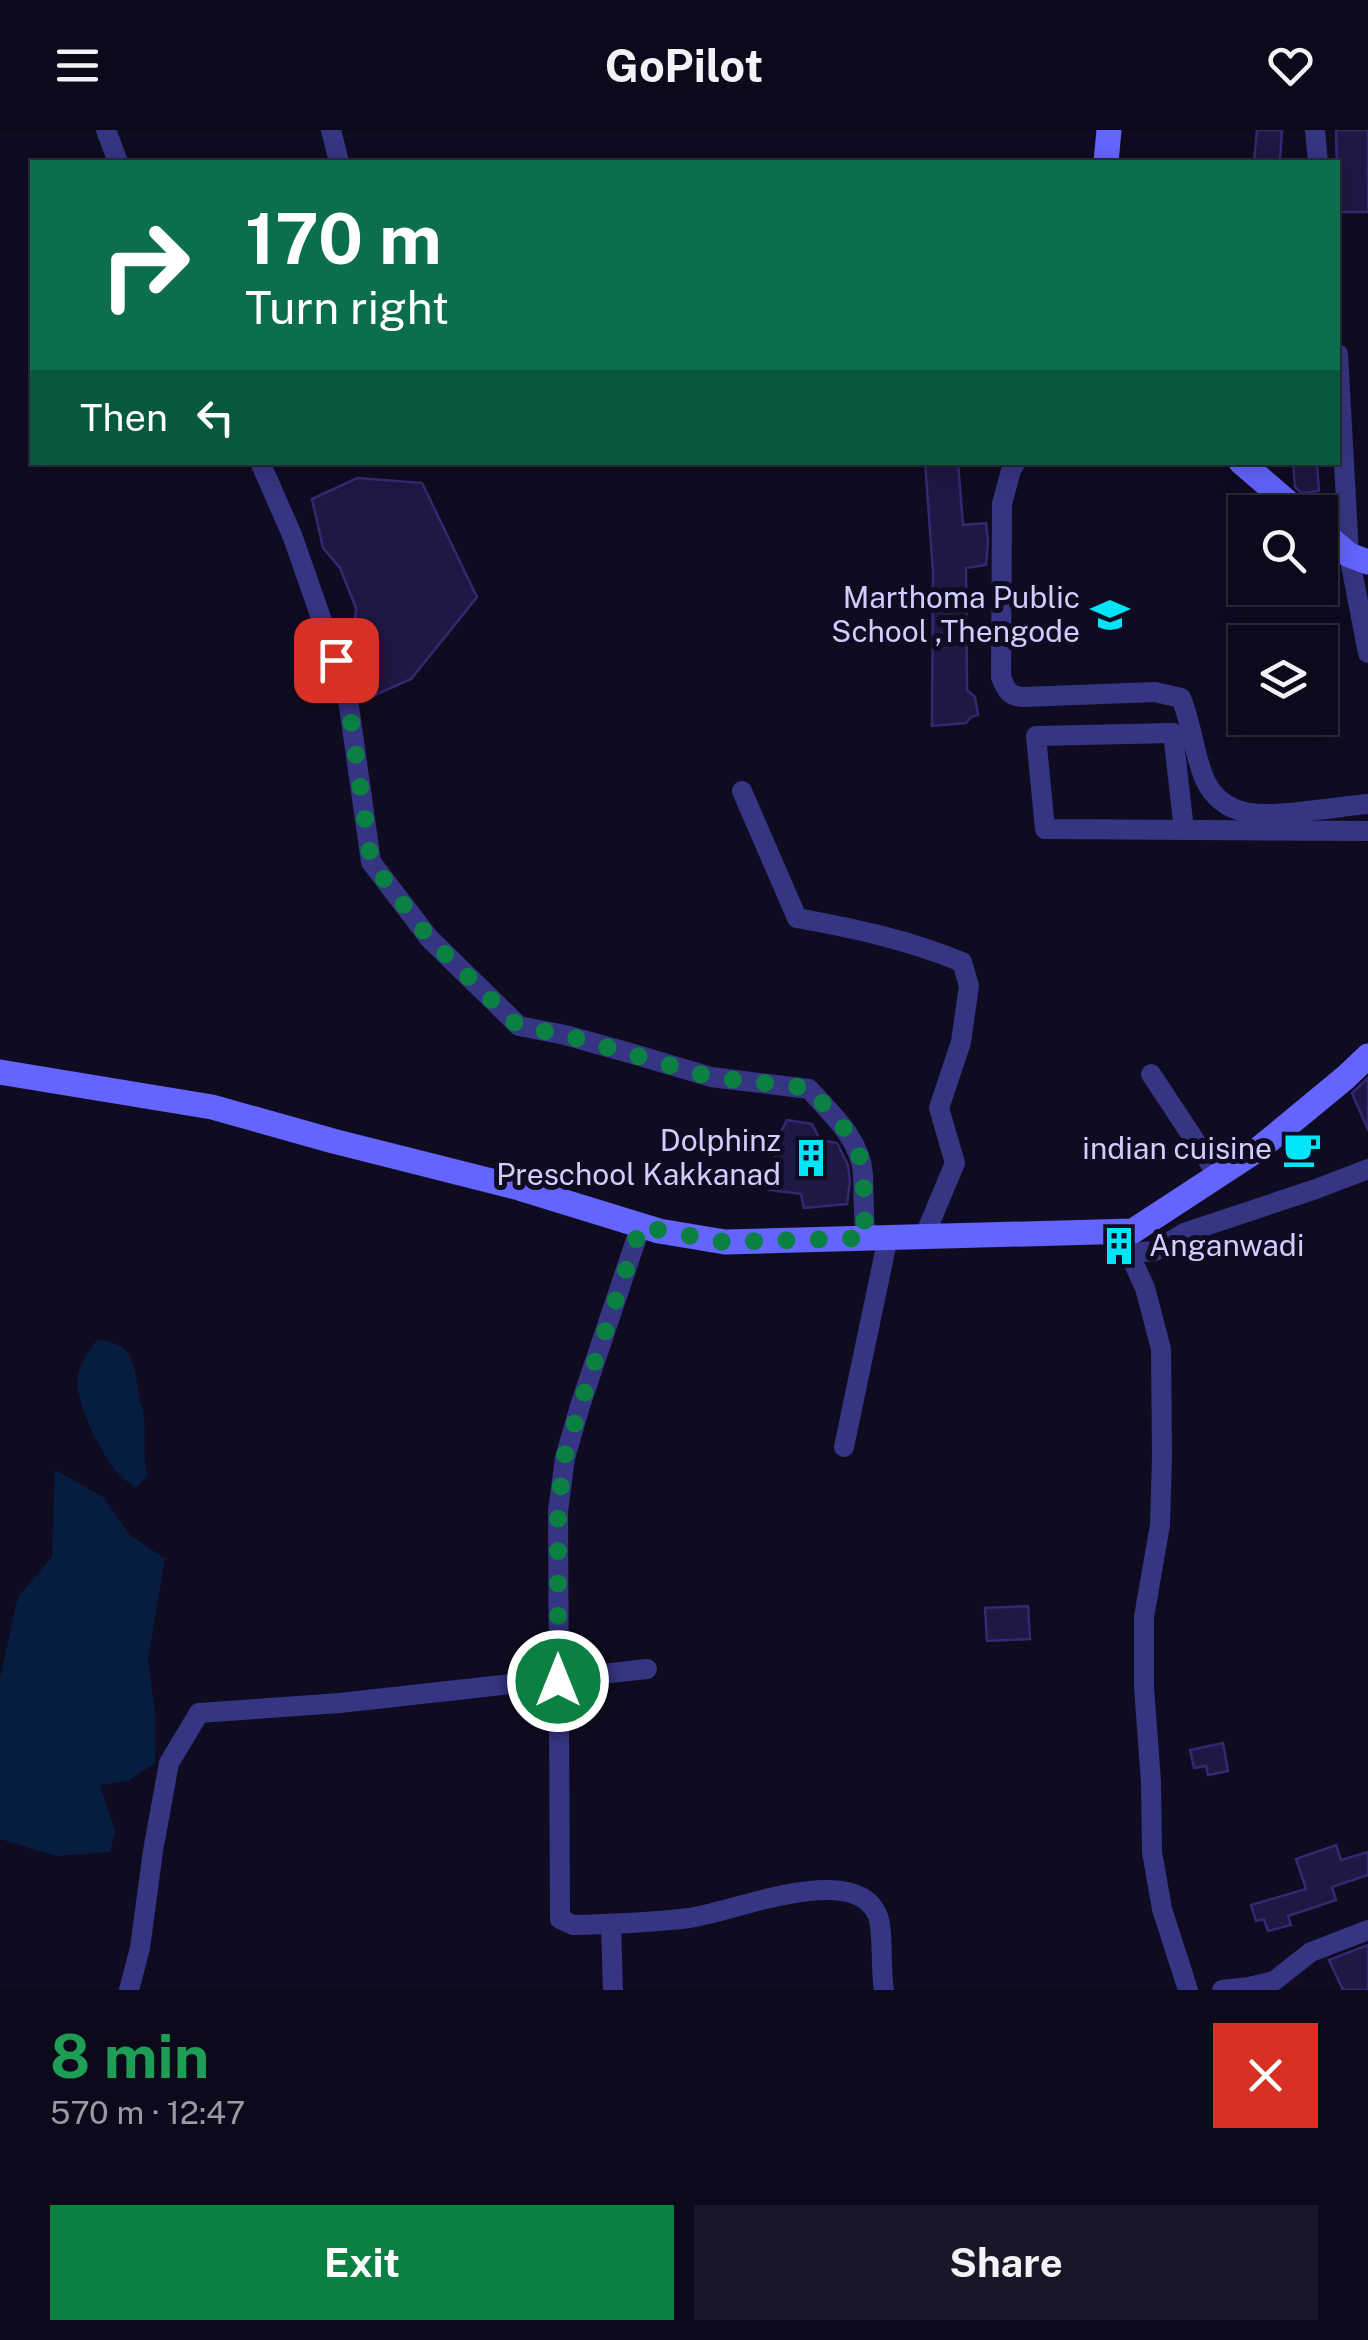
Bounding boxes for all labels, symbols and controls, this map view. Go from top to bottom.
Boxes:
icon: menu [50,38,105,93]
icon: heart [1263,38,1318,93]
text: GoPilot [605,39,763,92]
text: 170 m [245,197,442,280]
icon: right [80,200,210,330]
text: Turn right [245,281,449,334]
icon: left [188,390,243,445]
text: Then [80,395,168,440]
map controls [1228,495,1338,735]
button: search [1228,495,1338,605]
place label: Marthoma Public School ,Thengode [831,579,1080,649]
school or university icon: Marthoma Public School ,Thengode [1089,594,1131,636]
pin [294,618,379,703]
button: layers [1228,625,1338,735]
icon: arrive [309,633,364,688]
place label: Dolphinz Preschool Kakkanad [496,1122,781,1192]
cafe icon: indian cuisine [1281,1128,1323,1170]
place label: indian cuisine [1082,1130,1272,1166]
building icon: Dolphinz Preschool Kakkanad [790,1137,832,1179]
building icon: Anganwadi [1098,1225,1140,1267]
place label: Anganwadi [1149,1227,1304,1263]
position arrow [506,1629,610,1733]
text: 8 min [50,2021,209,2092]
button: close [1213,2023,1318,2128]
text: 570 m · 12:47 [50,2094,245,2131]
button: Exit [50,2205,674,2320]
button: Share [694,2205,1318,2320]

